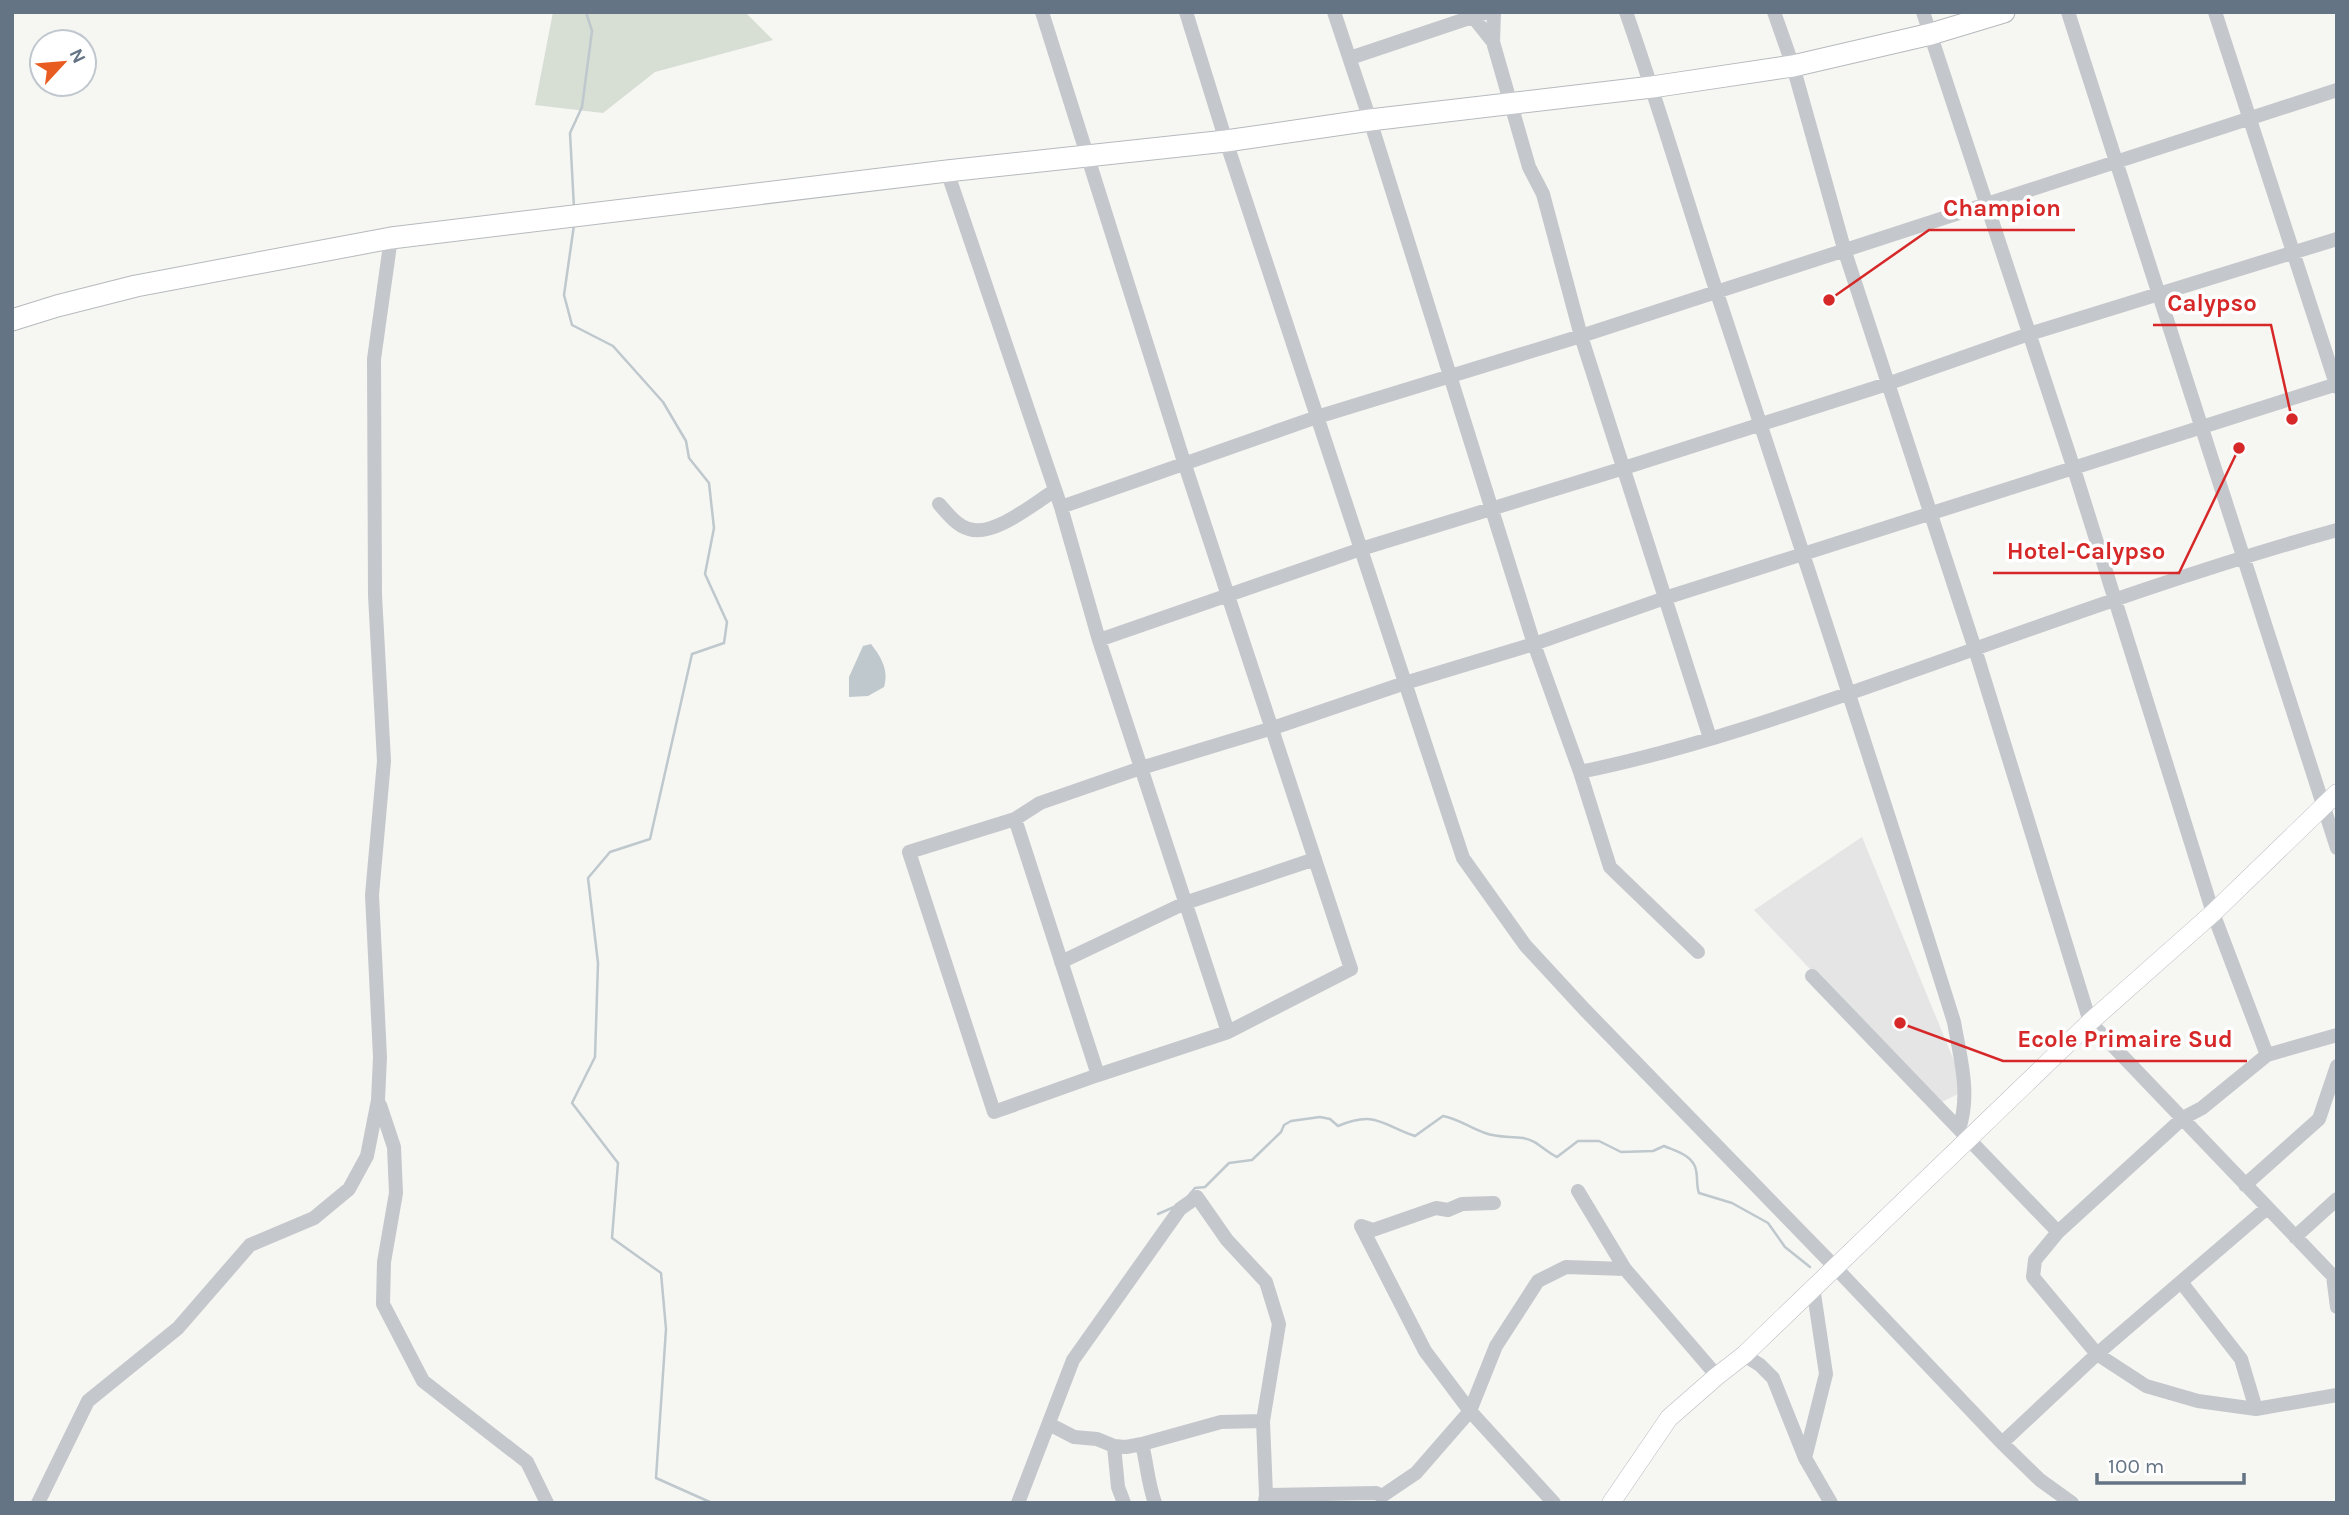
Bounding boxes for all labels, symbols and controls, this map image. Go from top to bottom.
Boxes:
north arrow [28,28,98,98]
text: N [65,45,90,67]
callout: Champion [1929,185,2075,230]
text: Champion [1943,194,2061,222]
callout: Calypso [2153,280,2271,325]
text: Calypso [2167,289,2257,317]
callout: Hotel-Calypso [1993,528,2179,573]
text: Hotel-Calypso [2007,537,2165,565]
callout: Ecole Primaire Sud [2003,1016,2247,1061]
text: Ecole Primaire Sud [2017,1025,2233,1053]
scale bar [2097,1442,2244,1486]
text: 100 m [2108,1454,2165,1478]

